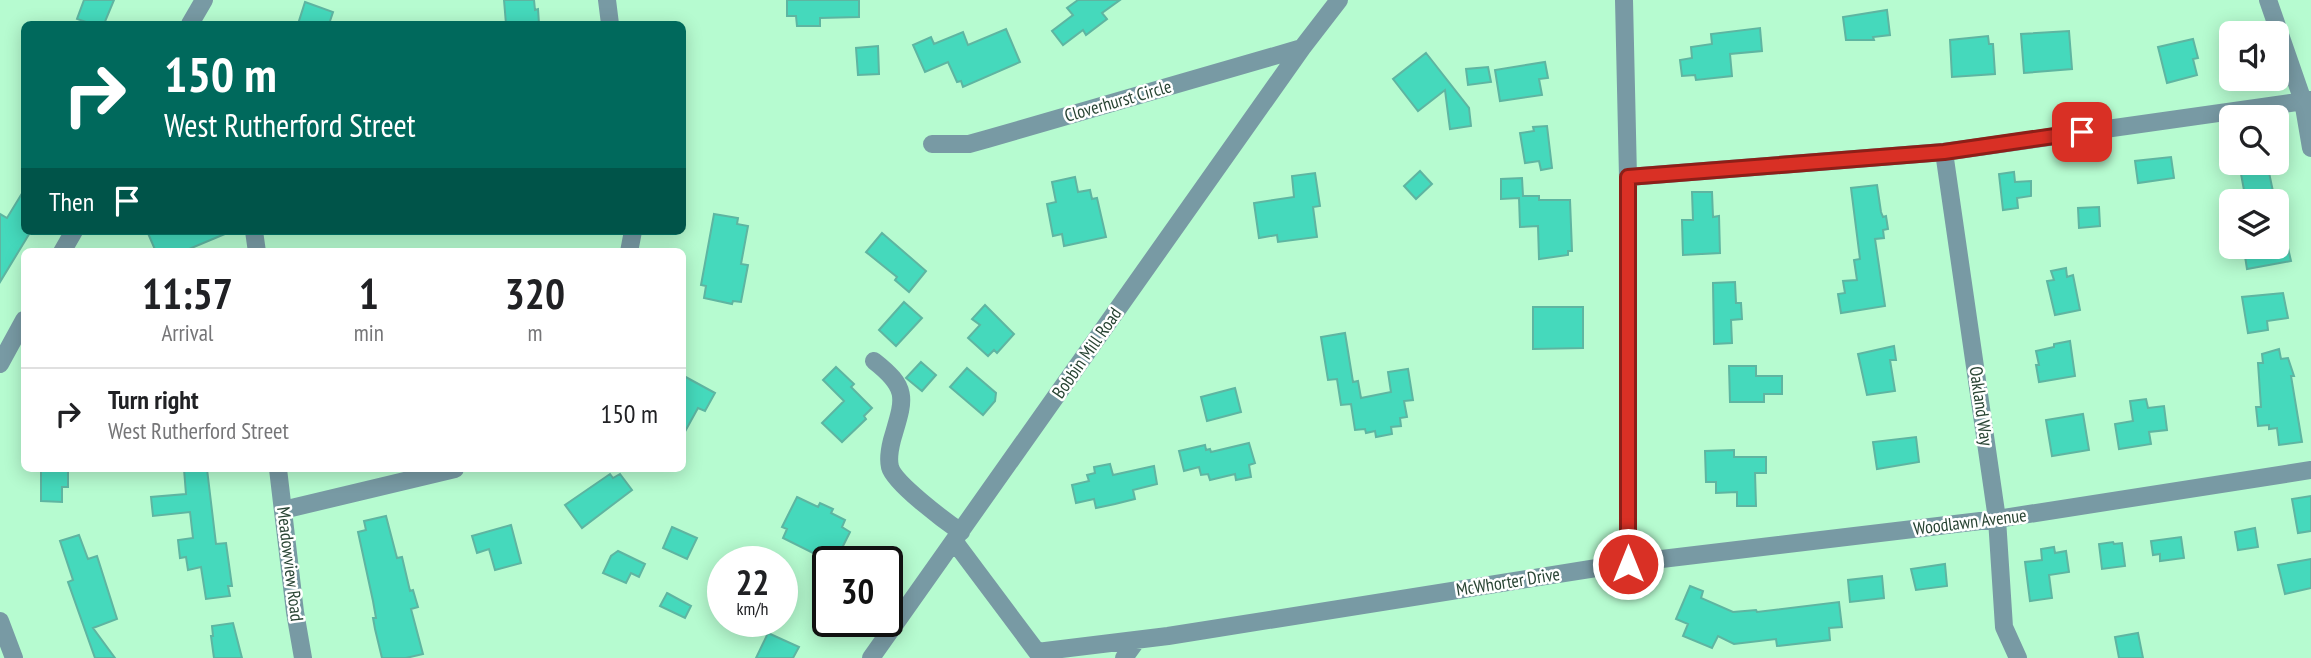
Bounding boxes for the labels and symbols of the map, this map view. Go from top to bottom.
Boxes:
street label: Cloverhurst Circle [1062,74,1174,127]
pin [2052,102,2112,162]
street label: Bobbin Mill Road [1047,303,1126,403]
street label: Oakland Way [1965,365,1998,447]
street label: Woodlawn Avenue [1912,503,2028,540]
street label: Meadowview Road [272,505,309,623]
position arrow [1591,527,1665,601]
speed limit sign: 30 [812,546,903,637]
street label: McWhorter Drive [1454,562,1561,601]

